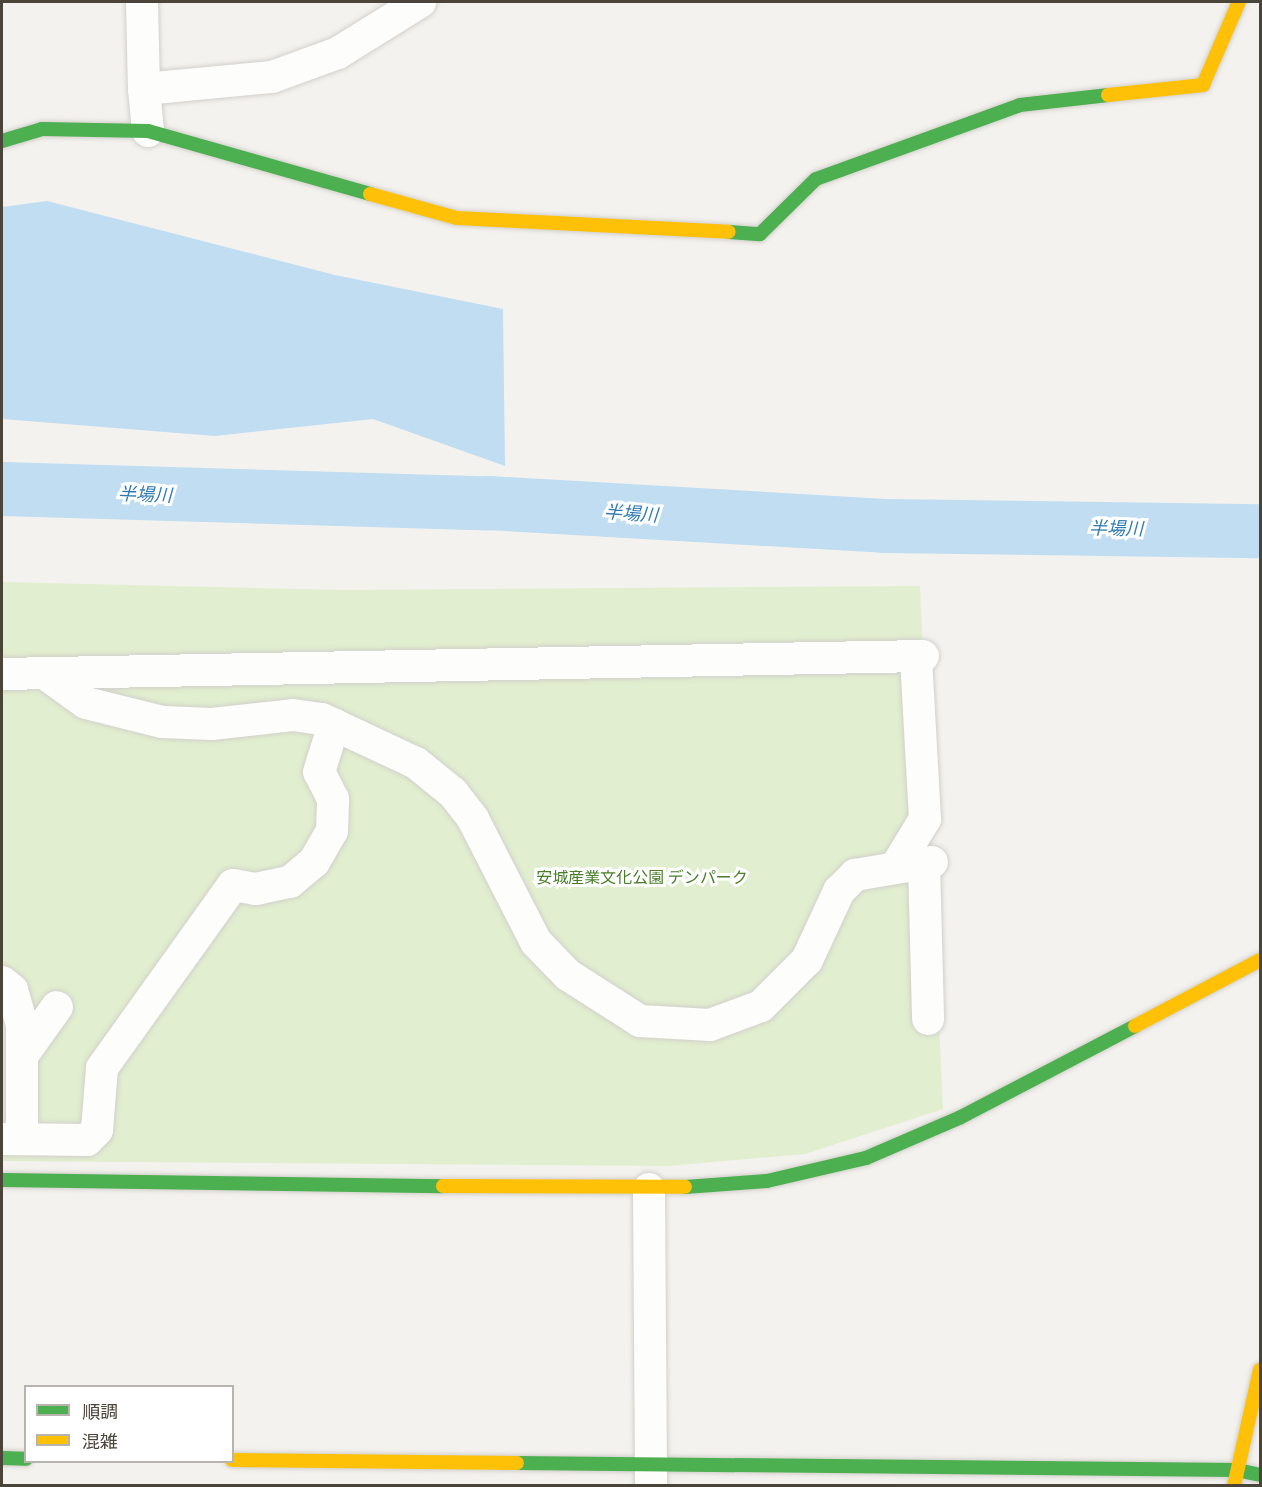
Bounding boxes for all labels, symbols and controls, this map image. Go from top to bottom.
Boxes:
water label: 半場川 [118,483,172,507]
water label: 半場川 [603,501,659,527]
water label: 半場川 [1089,518,1143,540]
park label: 安城産業文化公園 デンパーク [536,867,748,887]
legend [24,1385,234,1463]
text: 順調 [82,1399,118,1424]
text: 混雑 [82,1429,118,1454]

